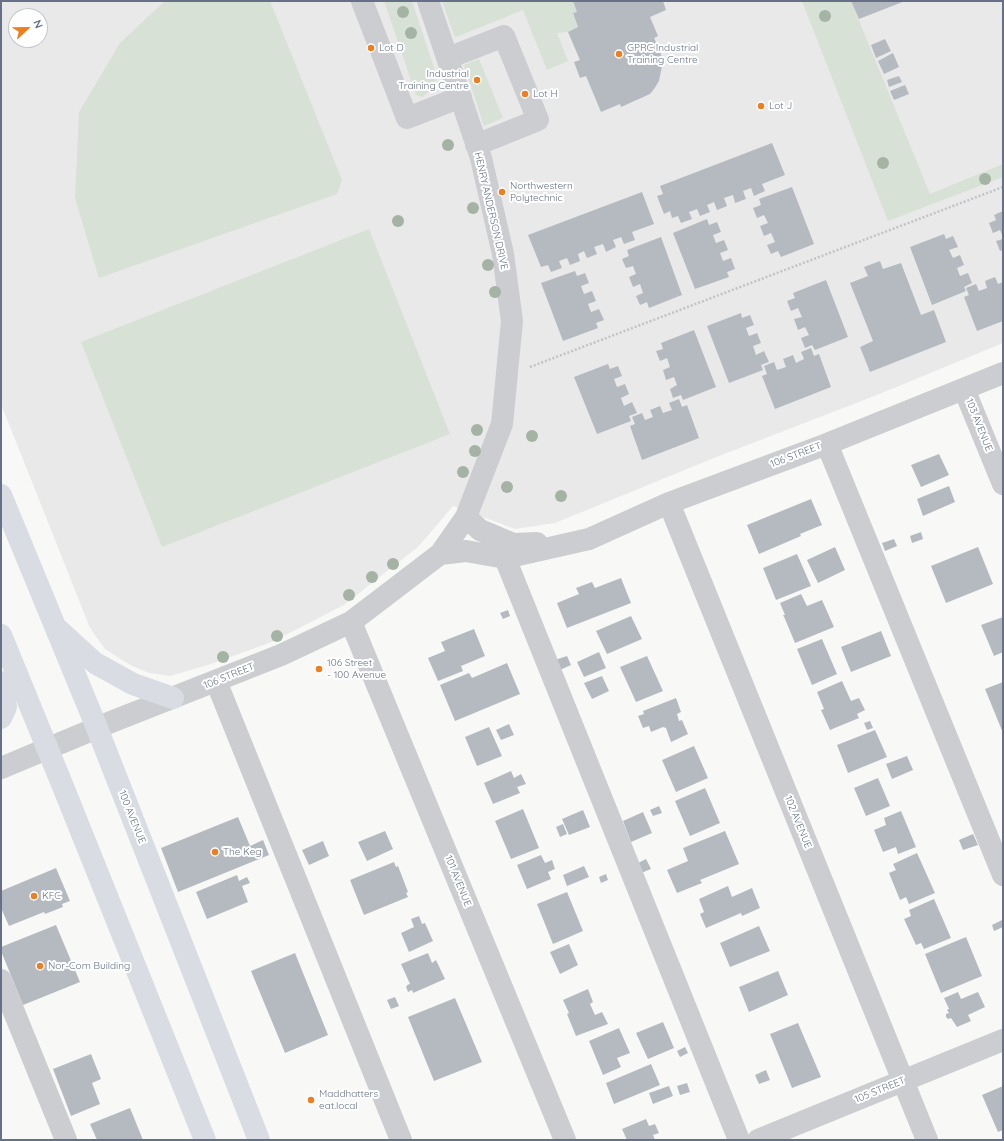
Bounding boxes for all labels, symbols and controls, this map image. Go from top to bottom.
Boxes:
north arrow [8,8,48,48]
text: N [30,18,46,30]
place label: Lot D [379,42,404,54]
place label: GPRC Industrial Training Centre [627,42,698,66]
marker: Lot D [366,43,376,53]
marker: GPRC Industrial Training Centre [614,49,624,59]
place label: Industrial Training Centre [398,68,469,92]
marker: Industrial Training Centre [472,75,482,85]
place label: Lot H [533,88,558,100]
marker: Lot H [520,89,530,99]
place label: Lot J [769,100,792,112]
marker: Lot J [756,101,766,111]
street label: HENRY ANDERSON DRIVE [472,151,510,271]
place label: Northwestern Polytechnic [510,180,573,204]
marker: Northwestern Polytechnic [497,187,507,197]
street label: 103 AVENUE [963,397,995,453]
street label: 106 STREET [769,440,823,470]
place label: 106 Street - 100 Avenue [327,657,386,680]
street label: 106 STREET [202,660,256,692]
marker: 106 Street - 100 Avenue [314,664,324,674]
street label: 100 AVENUE [116,789,148,845]
street label: 102 AVENUE [782,794,814,850]
place label: The Keg [223,846,261,858]
marker: The Keg [210,847,220,857]
street label: 101 AVENUE [442,854,474,908]
place label: KFC [42,890,61,902]
marker: KFC [29,891,39,901]
place label: Nor-Com Building [48,960,130,972]
marker: Nor-Com Building [35,961,45,971]
street label: 105 STREET [853,1074,907,1106]
place label: Maddhatters eat.local [319,1088,378,1112]
marker: Maddhatters eat.local [306,1095,316,1105]

